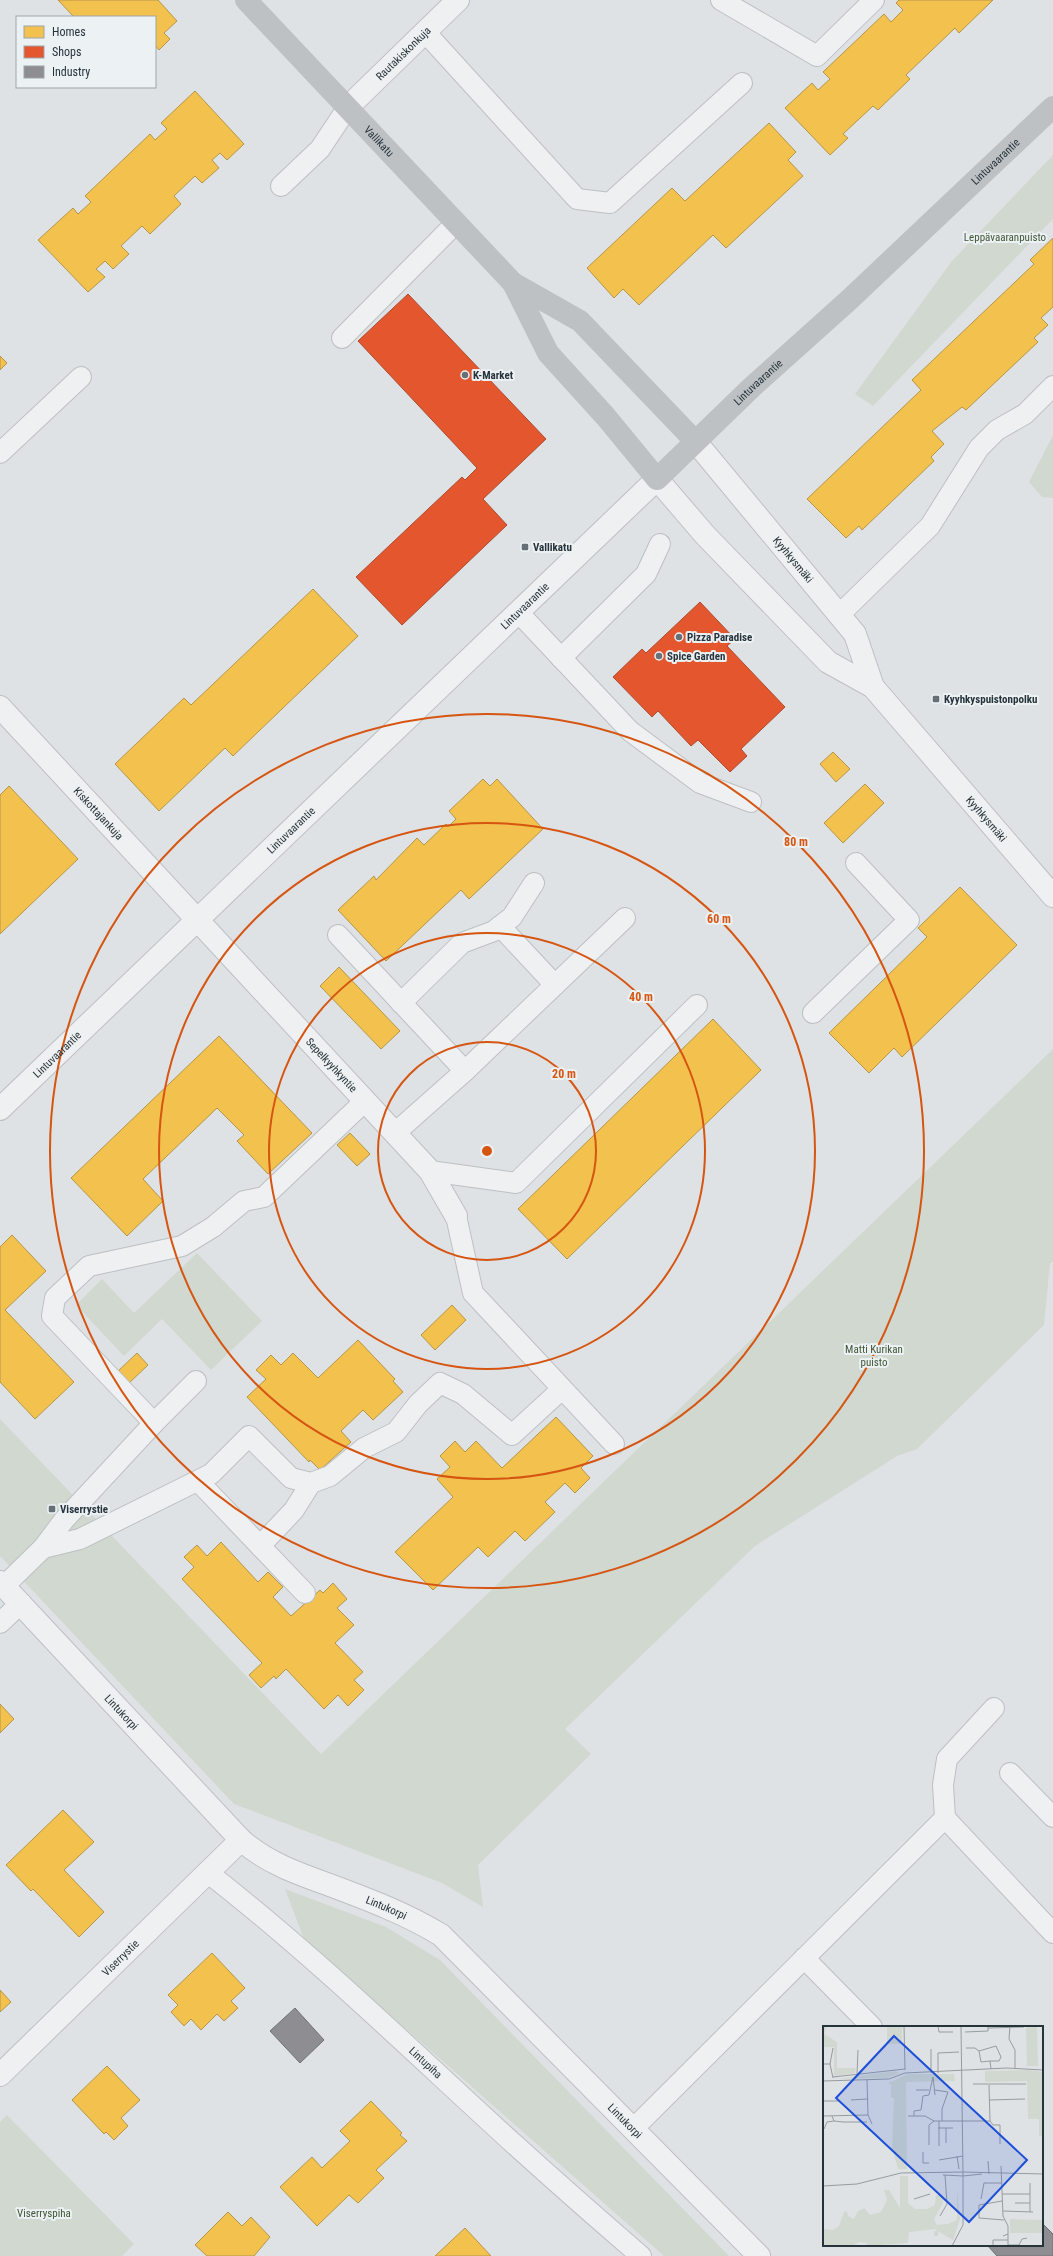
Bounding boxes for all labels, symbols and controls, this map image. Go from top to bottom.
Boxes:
legend [16,16,156,88]
street label: Rautakiskonkuja [373,24,433,83]
text: Homes [52,25,86,39]
text: Shops [52,45,81,59]
text: Industry [52,65,90,79]
street label: Vallikatu [361,123,397,159]
street label: Lintuvaarantie [969,136,1022,187]
park label: Leppävaaranpuisto [964,231,1047,244]
street label: Lintuvaarantie [731,356,785,408]
place label: K-Market [473,369,514,382]
marker: K-Market [460,370,470,380]
street label: Kyyhkysmäki [770,534,816,585]
place label: Vallikatu [533,541,572,554]
marker: Vallikatu [520,542,530,552]
street label: Lintuvaarantie [498,580,551,632]
place label: Pizza Paradise [687,631,752,644]
marker: Pizza Paradise [674,632,684,642]
place label: Spice Garden [667,650,725,663]
marker: Spice Garden [654,651,664,661]
place label: Kyyhkyspuistonpolku [944,693,1037,706]
marker: Kyyhkyspuistonpolku [931,694,941,704]
street label: Kiskottajankuja [71,784,126,842]
street label: Kyyhkysmäki [963,793,1010,844]
street label: Lintuvaarantie [264,804,318,856]
text: 80 m [784,835,808,849]
text: 60 m [707,912,731,926]
text: 40 m [629,990,653,1004]
street label: Lintuvaarantie [30,1028,84,1080]
street label: Sepelkyyhkyntie [303,1035,360,1095]
text: 20 m [552,1067,576,1081]
centre of rings [480,1144,494,1158]
park label: Matti Kurikan puisto [845,1343,903,1369]
place label: Viserrystie [60,1503,108,1516]
marker: Viserrystie [47,1504,57,1514]
street label: Lintukorpi [102,1692,141,1732]
street label: Lintukorpi [364,1893,409,1922]
street label: Viserrystie [99,1937,141,1979]
inset map [823,2026,1043,2246]
street label: Lintupiha [406,2044,445,2081]
street label: Lintukorpi [605,2101,645,2141]
park label: Viserryspiha [17,2207,71,2220]

